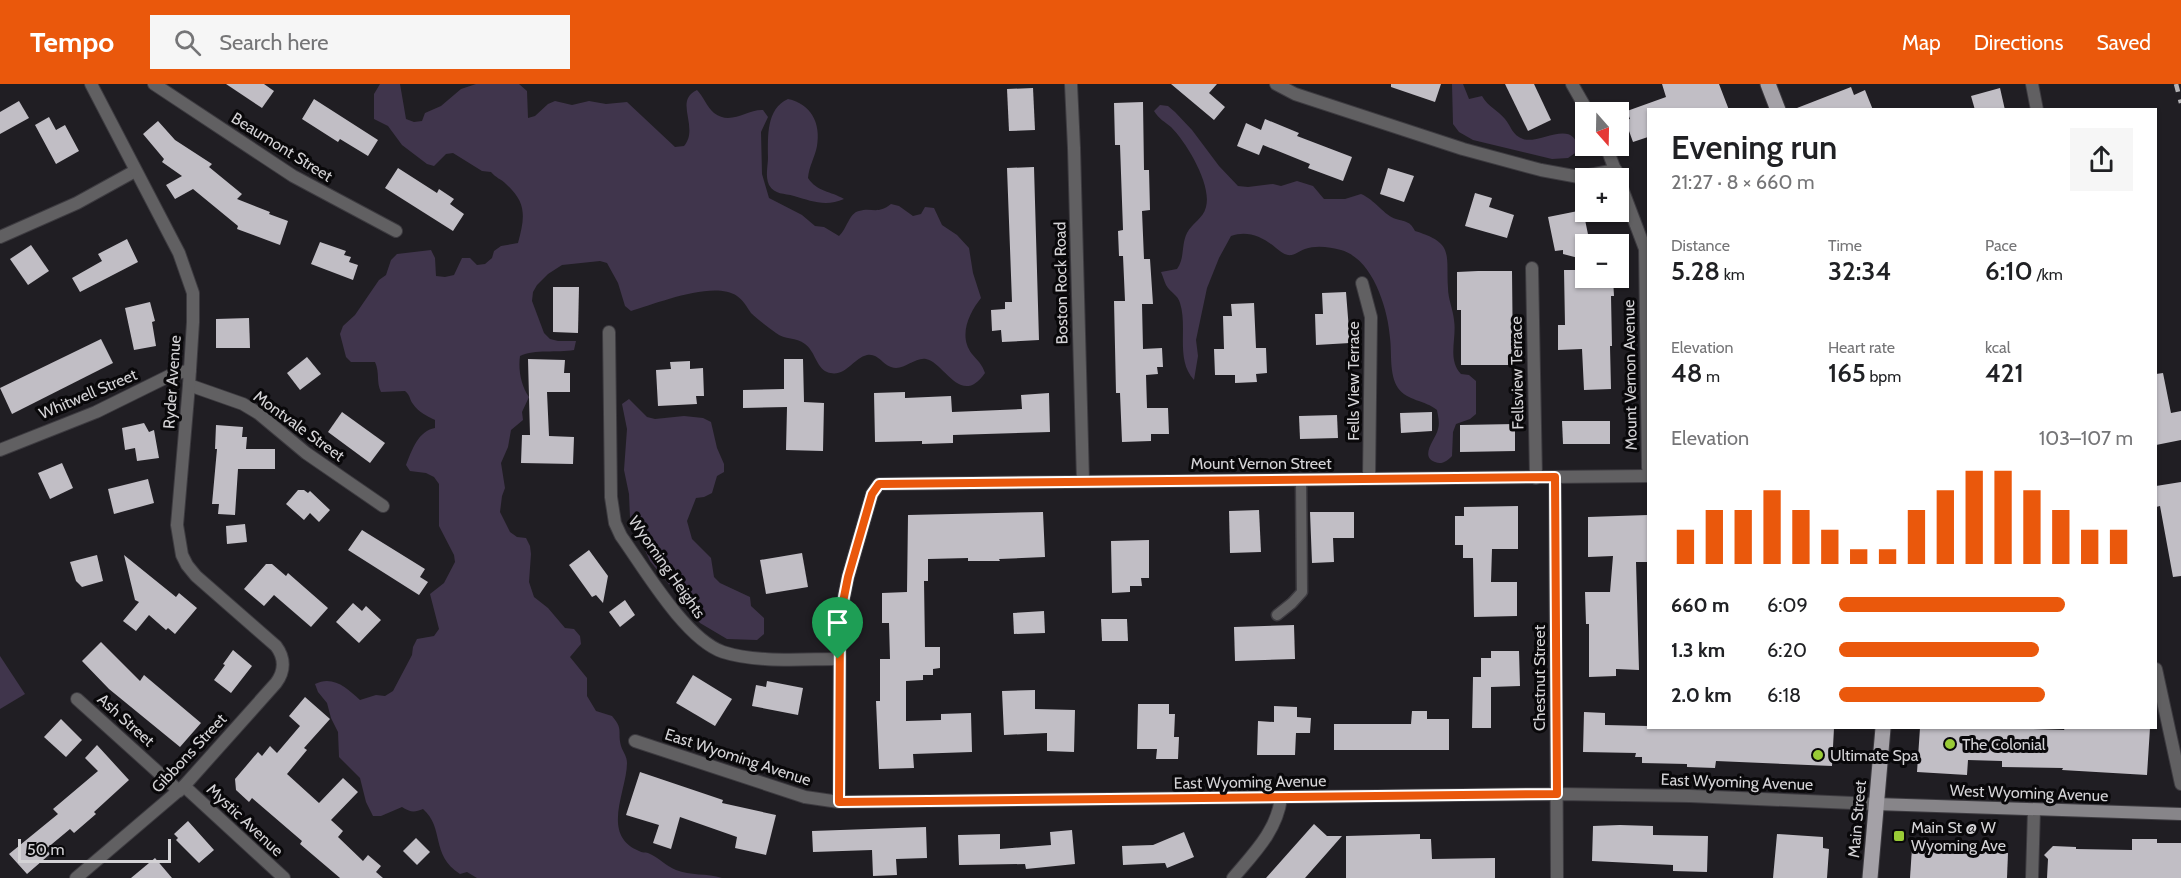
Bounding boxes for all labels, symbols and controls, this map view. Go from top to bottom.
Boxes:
search box [150,15,570,69]
text: Tempo [30,25,114,59]
icon: search [171,26,204,59]
text: Search here [219,29,329,56]
text: Map [1902,30,1941,55]
text: Directions [1974,30,2063,55]
text: Saved [2096,30,2151,55]
north arrow [1575,102,1629,156]
map controls [1575,102,1629,288]
street label: Beaumont Street [228,108,337,186]
text: Evening run [1671,127,1837,167]
button: share [2070,128,2133,191]
button: + [1575,168,1629,222]
text: 21:27 · 8 × 660 m [1671,170,1814,194]
street label: Boston Rock Road [1050,222,1072,344]
button: − [1575,234,1629,288]
text: Distance [1671,236,1730,255]
text: Time [1828,236,1862,255]
text: Pace [1985,236,2017,255]
text: 5.28 [1671,255,1720,287]
text: 32:34 [1828,255,1891,287]
text: 6:10 [1985,255,2033,287]
text: km [1720,265,1745,284]
text: /km [2033,265,2063,284]
street label: Mount Vernon Avenue [1619,299,1641,451]
street label: Fellsview Terrace [1507,316,1527,430]
street label: Fells View Terrace [1344,321,1363,441]
street label: Ryder Avenue [159,334,185,430]
text: Elevation [1671,338,1734,357]
text: Heart rate [1828,338,1895,357]
text: kcal [1985,338,2011,357]
text: 48 [1671,357,1702,389]
text: 165 [1828,357,1866,389]
text: 421 [1985,357,2024,389]
street label: Whitwell Street [36,365,140,423]
text: m [1702,367,1720,386]
text: bpm [1866,367,1901,386]
street label: Montvale Street [250,387,349,466]
text: Elevation [1671,426,1749,450]
text: 103–107 m [2039,426,2133,450]
street label: Mount Vernon Street [1190,454,1332,473]
street label: Wyoming Heights [625,512,710,622]
text: 660 m [1671,593,1729,617]
text: 6:09 [1767,593,1808,617]
pin [812,597,863,659]
icon: arrive [821,606,854,639]
street label: Chestnut Street [1530,624,1549,731]
text: 1.3 km [1671,638,1725,662]
text: 6:20 [1767,638,1807,662]
text: 2.0 km [1671,683,1732,707]
text: 6:18 [1767,683,1801,707]
street label: Ash Street [94,690,159,751]
street label: Gibbons Street [148,709,231,796]
street label: East Wyoming Avenue [663,724,813,790]
place label: The Colonial [1962,735,2046,754]
marker: The Colonial [1943,737,1957,751]
place label: Ultimate Spa [1830,746,1919,765]
marker: Ultimate Spa [1811,748,1825,762]
street label: East Wyoming Avenue [1660,770,1814,794]
street label: East Wyoming Avenue [1174,771,1326,793]
street label: Main Street [1844,779,1870,859]
street label: Mystic Avenue [203,780,287,860]
street label: West Wyoming Avenue [1949,781,2109,805]
place label: Main St @ W Wyoming Ave [1911,818,2006,855]
marker: Main St @ W Wyoming Ave [1892,829,1906,843]
scale bar [18,836,171,864]
text: 50 m [27,840,64,859]

